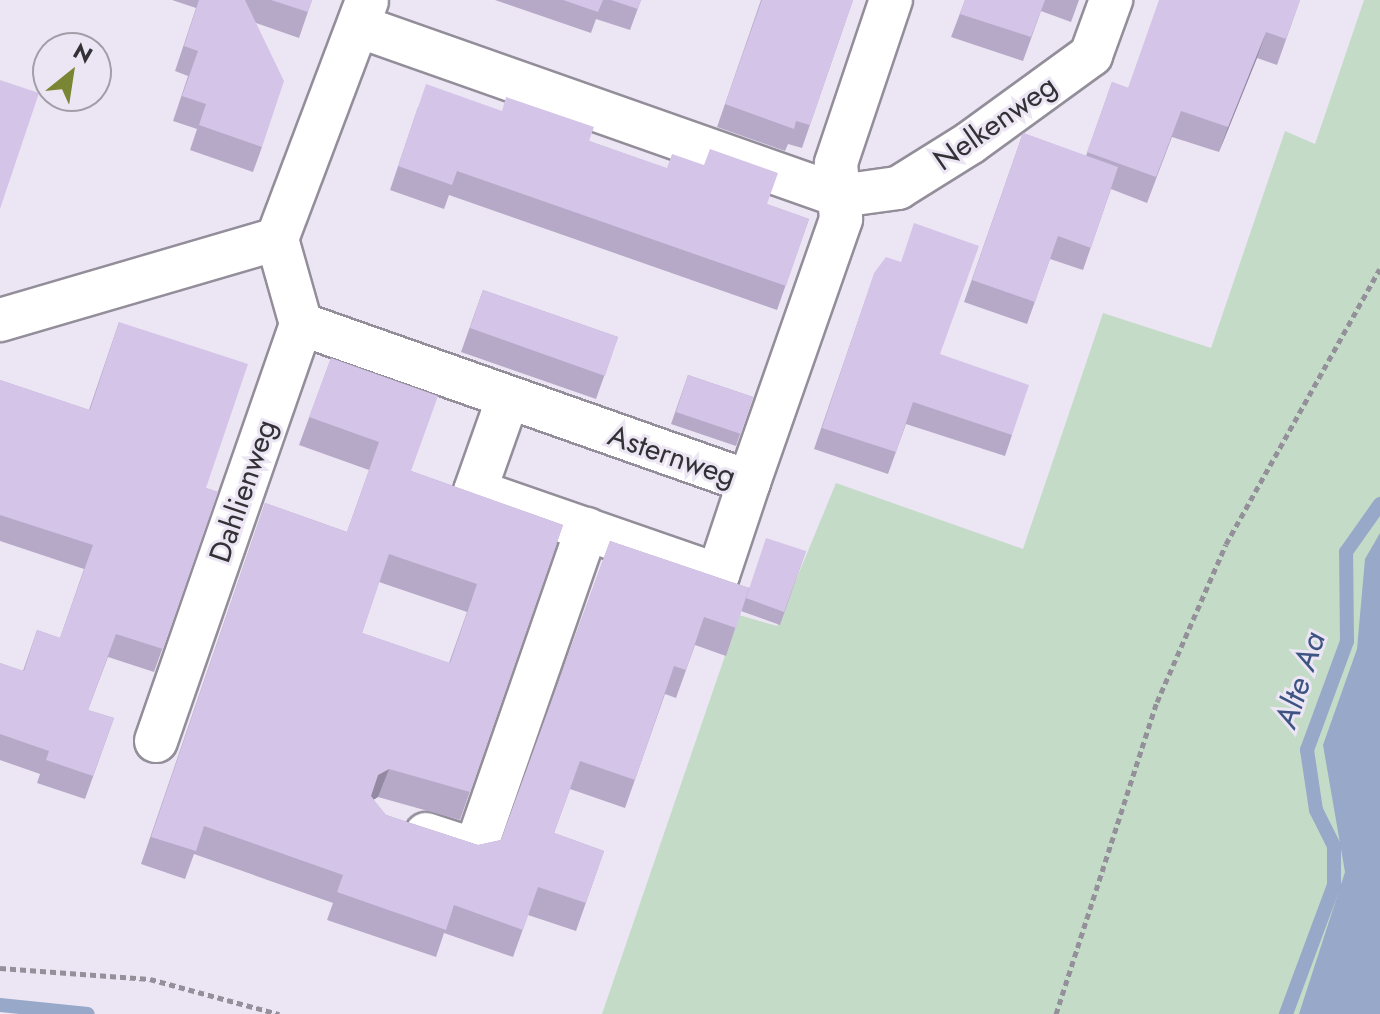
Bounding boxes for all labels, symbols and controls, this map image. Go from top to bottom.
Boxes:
north arrow [32,32,112,112]
text: N [67,35,99,71]
street label: Nelkenweg [927,68,1063,178]
street label: Dahlienweg [202,415,284,567]
street label: Asternweg [603,417,741,495]
water label: Alte Aa [1266,627,1334,733]

